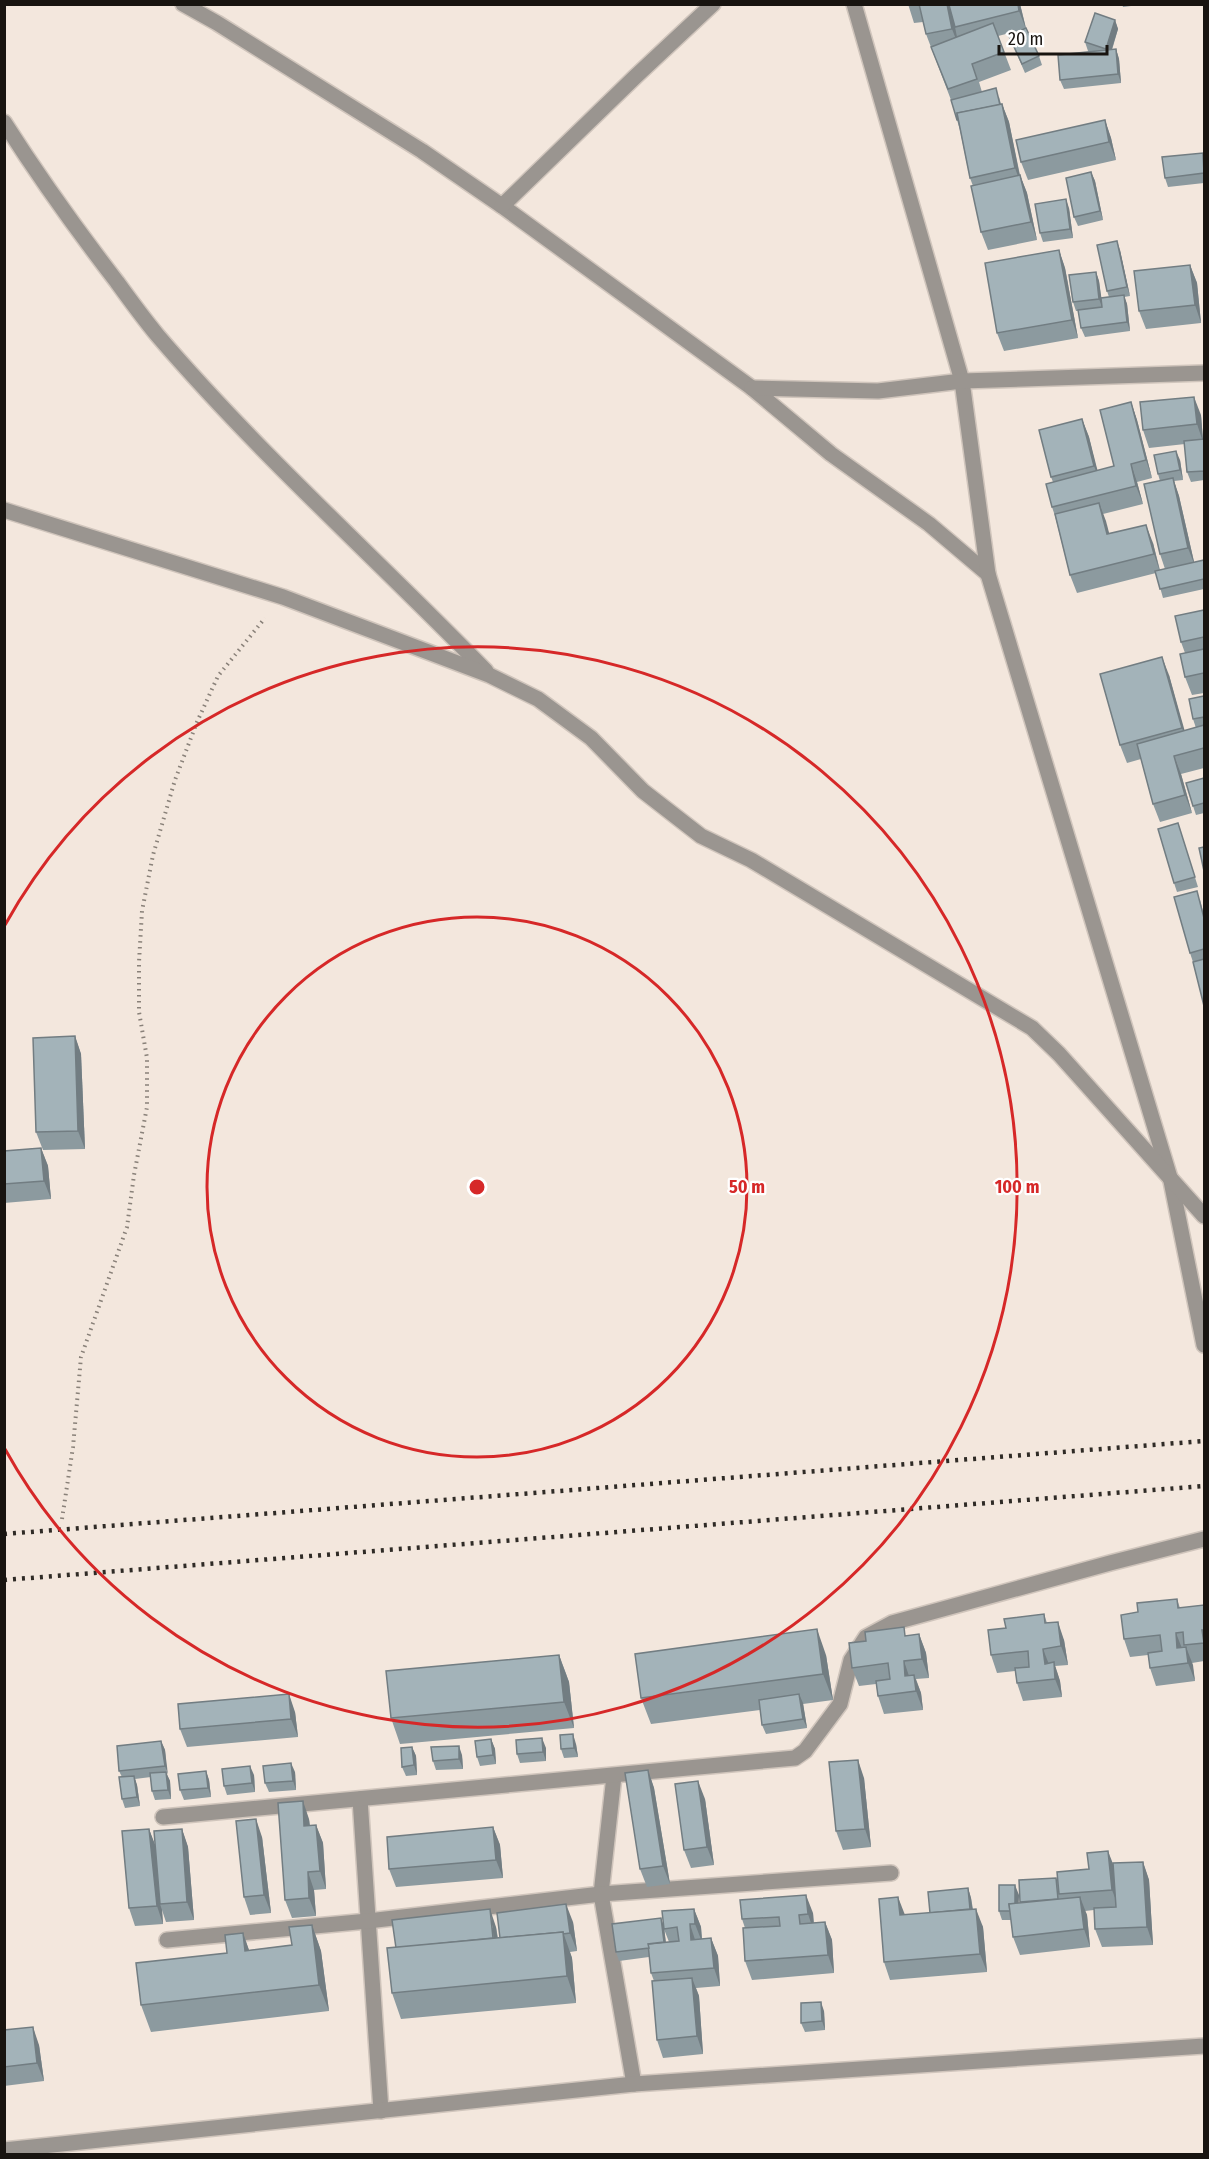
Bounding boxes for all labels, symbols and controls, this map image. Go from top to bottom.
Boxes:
scale bar [999,18,1107,56]
text: 20 m [1008,28,1043,50]
text: 50 m [729,1176,765,1198]
text: 100 m [995,1176,1039,1198]
centre of rings [467,1177,487,1197]

